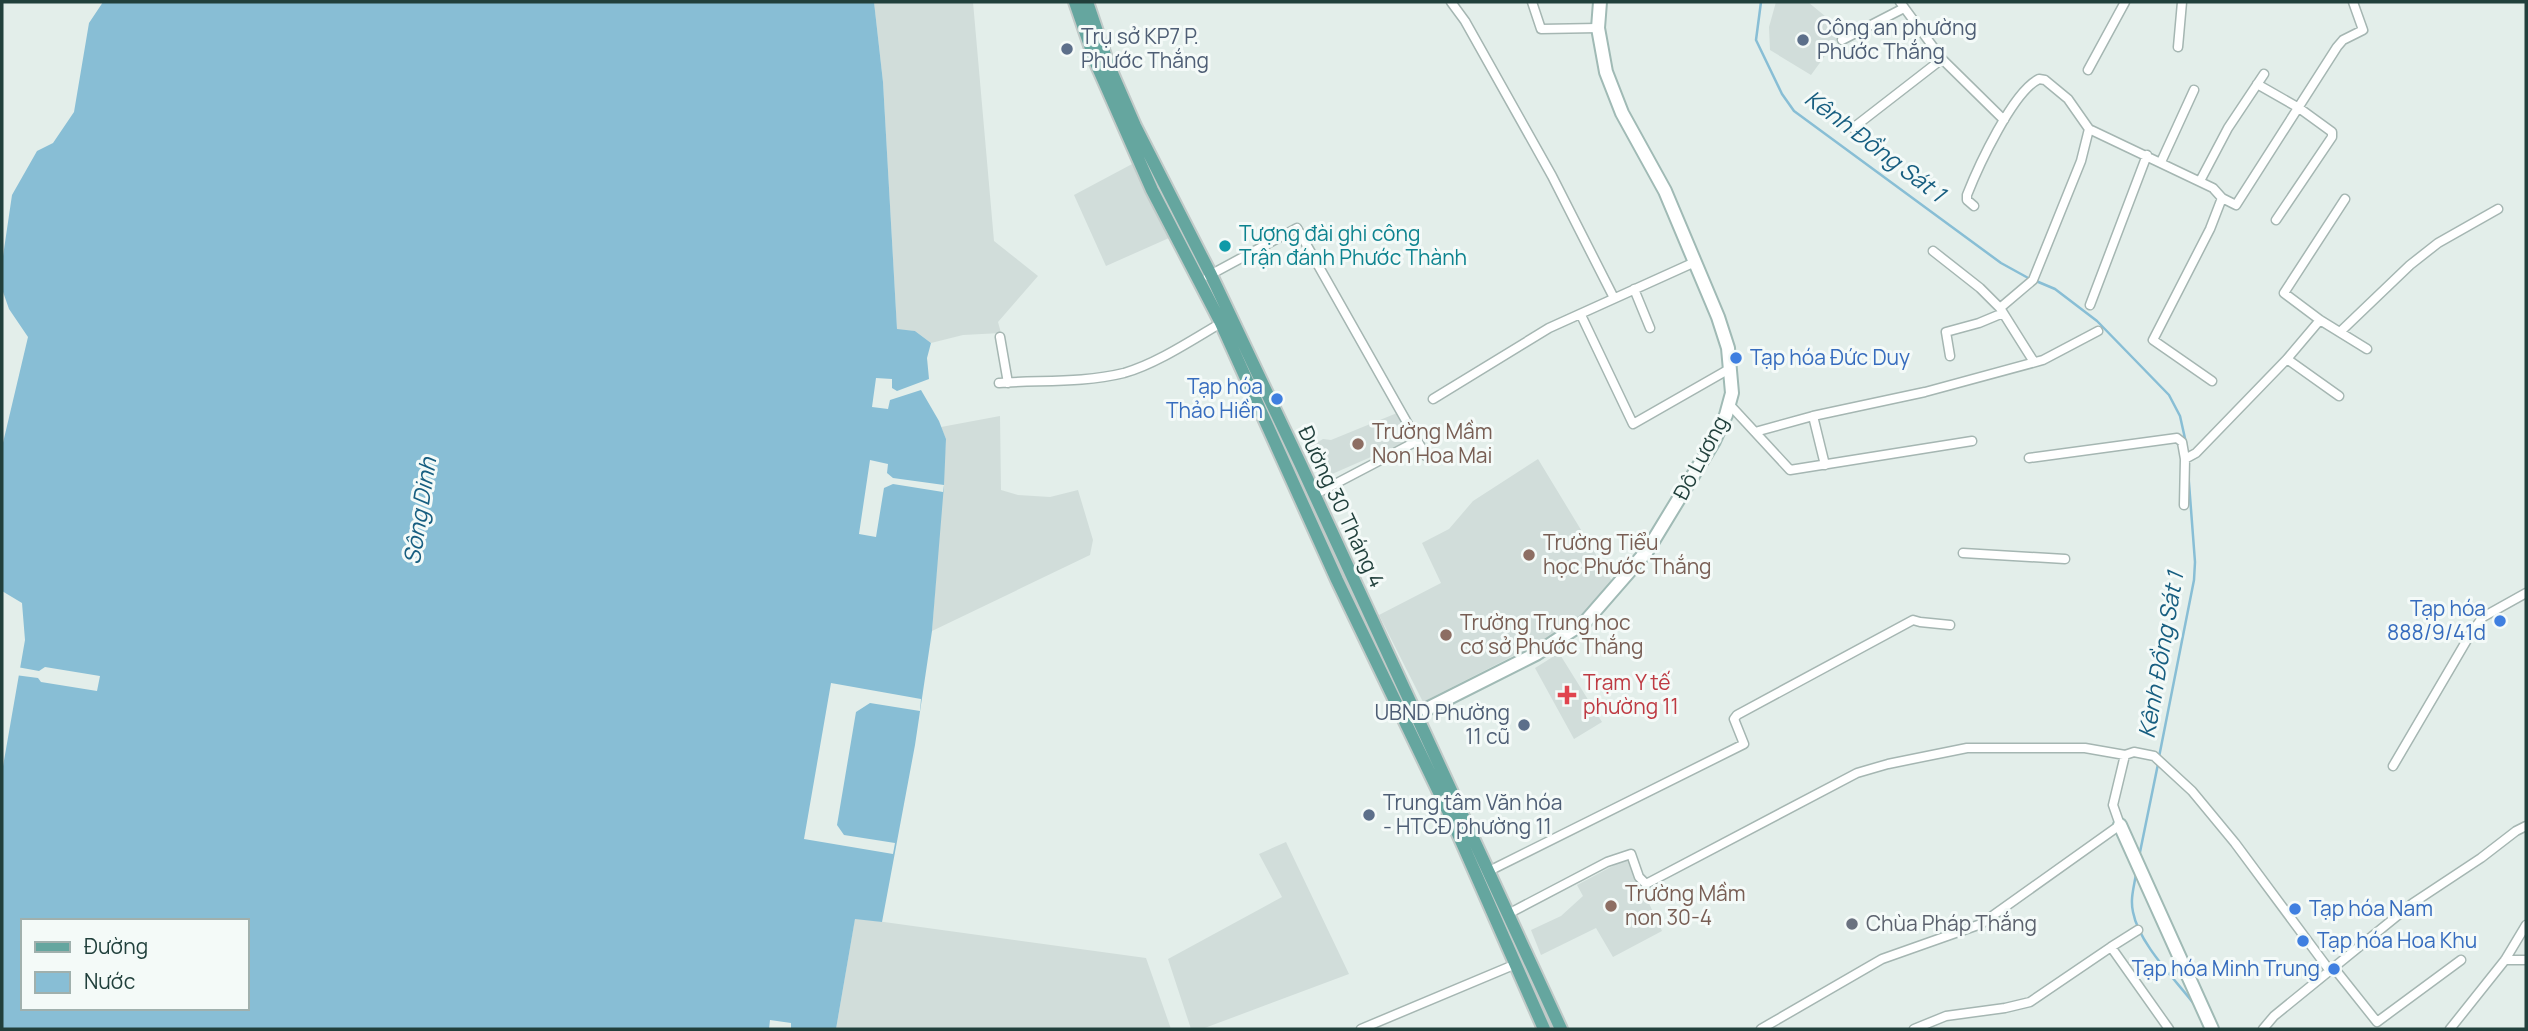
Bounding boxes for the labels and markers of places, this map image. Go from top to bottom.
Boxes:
place label: Công an phường Phước Thắng [1817,13,1977,65]
place label: Trụ sở KP7 P. Phước Thắng [1081,22,1209,74]
marker: Công an phường Phước Thắng [1795,32,1811,48]
marker: Trụ sở KP7 P. Phước Thắng [1059,41,1075,57]
place label: Tượng đài ghi công Trận đánh Phước Thành [1239,219,1467,271]
marker: Tượng đài ghi công Trận đánh Phước Thành [1217,238,1233,254]
place label: Tạp hóa Đức Duy [1750,343,1910,371]
marker: Tạp hóa Đức Duy [1728,350,1744,366]
place label: Tạp hóa Thảo Hiền [1166,372,1263,424]
marker: Tạp hóa Thảo Hiền [1269,391,1285,407]
place label: Trường Mầm Non Hoa Mai [1372,417,1493,469]
marker: Trường Mầm Non Hoa Mai [1350,436,1366,452]
place label: Trường Tiểu học Phước Thắng [1543,528,1712,580]
marker: Trường Tiểu học Phước Thắng [1521,547,1537,563]
place label: Tạp hóa 888/9/41d [2387,594,2486,646]
place label: Trường Trung học cơ sở Phước Thắng [1460,608,1643,660]
marker: Tạp hóa 888/9/41d [2492,613,2508,629]
marker: Trường Trung học cơ sở Phước Thắng [1438,627,1454,643]
place label: Trạm Y tế phường 11 [1583,668,1679,720]
marker: Trạm Y tế phường 11 [1557,685,1577,705]
place label: UBND Phường 11 cũ [1374,698,1510,750]
marker: UBND Phường 11 cũ [1516,717,1532,733]
place label: Trung tâm Văn hóa - HTCĐ phường 11 [1383,788,1562,840]
marker: Trung tâm Văn hóa - HTCĐ phường 11 [1361,807,1377,823]
place label: Trường Mầm non 30-4 [1625,879,1746,931]
place label: Tạp hóa Nam [2309,894,2433,922]
marker: Trường Mầm non 30-4 [1603,898,1619,914]
marker: Tạp hóa Nam [2287,901,2303,917]
place label: Chùa Pháp Thắng [1866,909,2037,937]
marker: Chùa Pháp Thắng [1844,916,1860,932]
place label: Tạp hóa Hoa Khu [2317,926,2477,954]
marker: Tạp hóa Hoa Khu [2295,933,2311,949]
place label: Tạp hóa Minh Trung [2132,954,2320,982]
marker: Tạp hóa Minh Trung [2326,961,2342,977]

